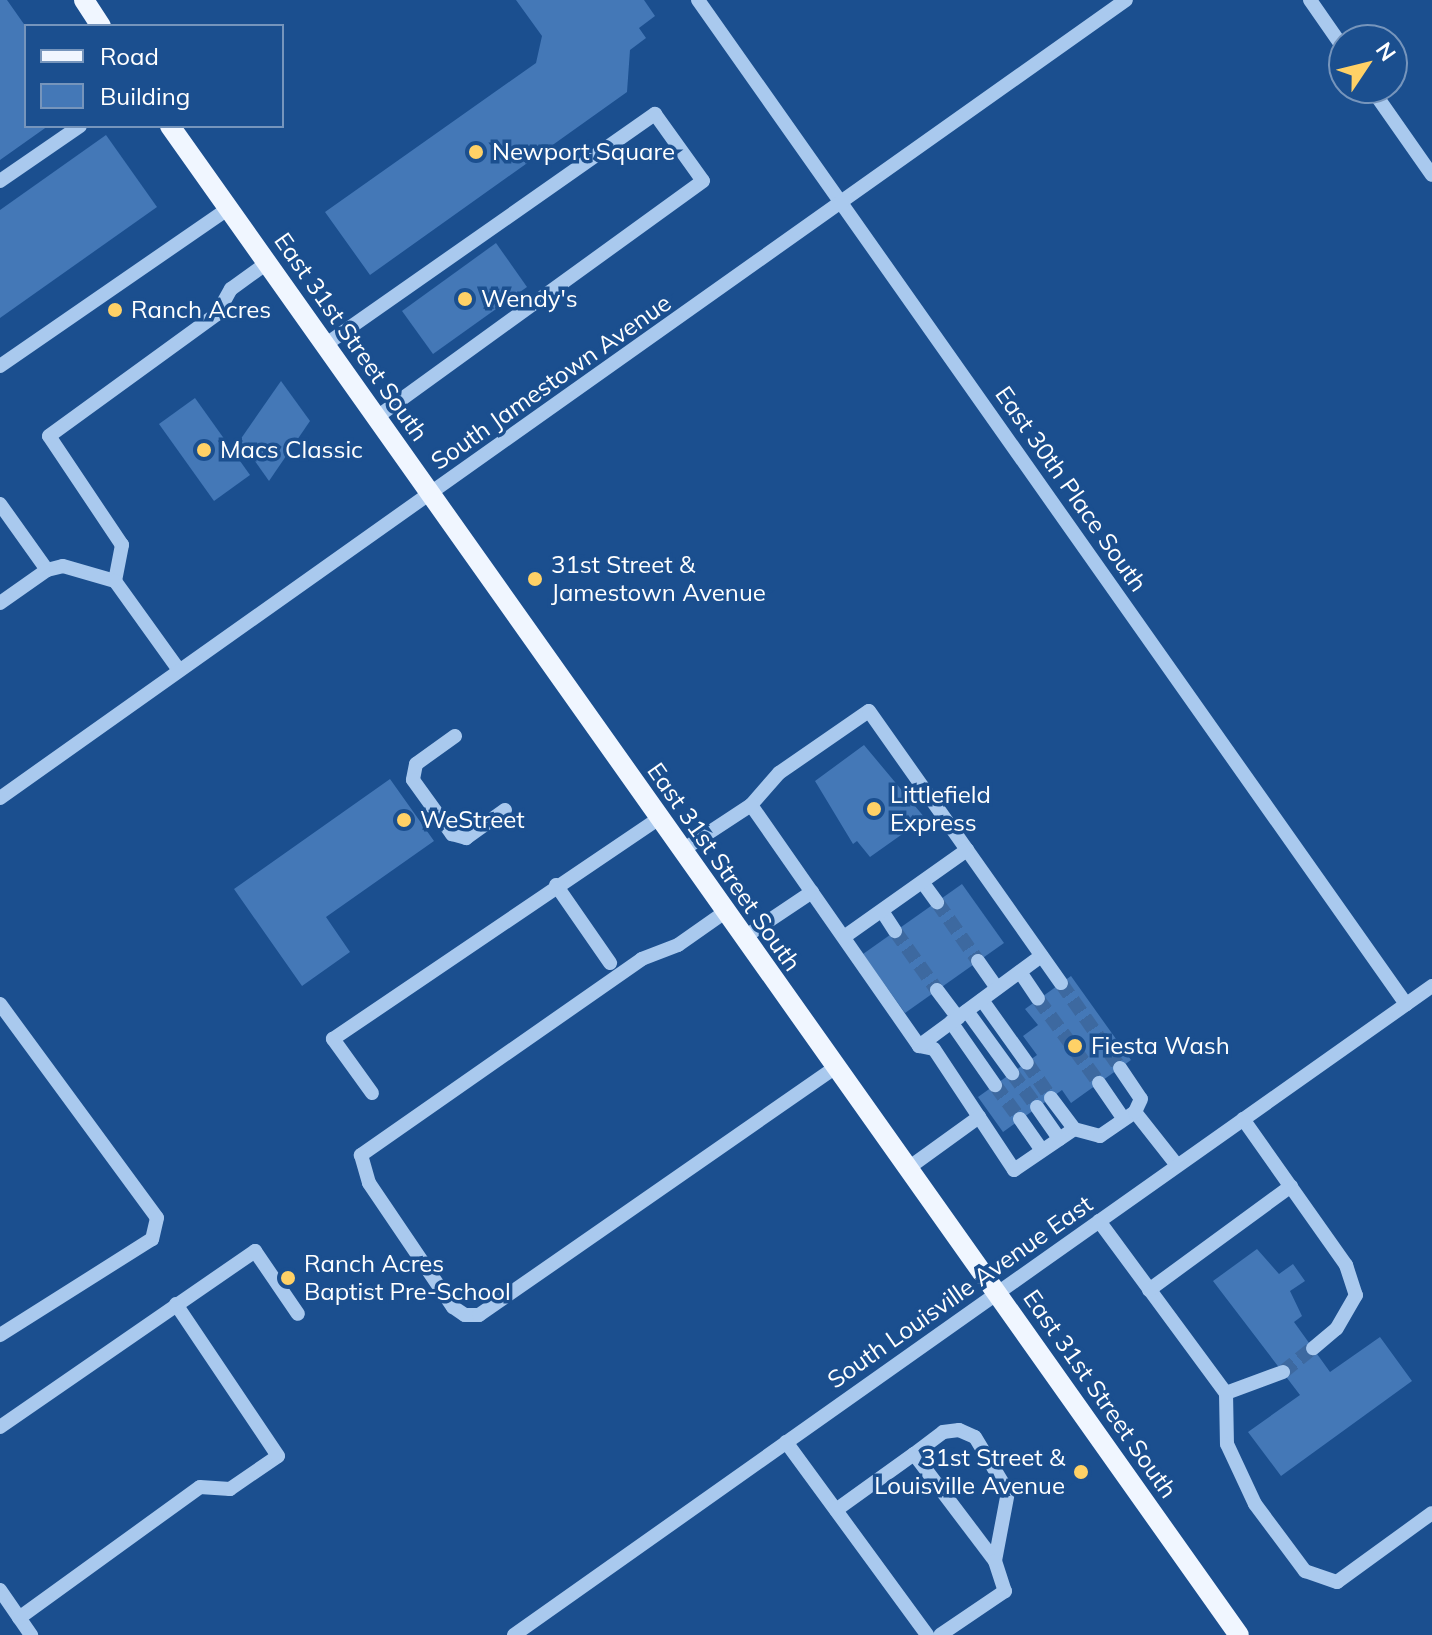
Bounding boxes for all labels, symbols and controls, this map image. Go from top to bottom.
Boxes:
legend [24,24,284,128]
north arrow [1328,24,1408,104]
text: N [1370,37,1402,66]
text: Road [100,41,159,71]
text: Building [100,81,190,111]
place label: Newport Square [492,138,675,166]
marker: Newport Square [467,143,485,161]
street label: East 31st Street South [268,227,434,447]
place label: Wendy's [481,285,578,313]
street label: South Jamestown Avenue [426,288,676,476]
marker: Wendy's [456,290,474,308]
place label: Ranch Acres [131,296,271,324]
marker: Ranch Acres [106,301,124,319]
street label: East 30th Place South [989,381,1153,597]
place label: Macs Classic [220,436,363,464]
marker: Macs Classic [195,441,213,459]
place label: 31st Street & Jamestown Avenue [551,551,766,607]
marker: 31st Street & Jamestown Avenue [526,570,544,588]
street label: East 31st Street South [641,757,807,977]
place label: Littlefield Express [890,781,991,837]
marker: Littlefield Express [865,800,883,818]
place label: WeStreet [420,806,525,834]
marker: WeStreet [395,811,413,829]
place label: Fiesta Wash [1091,1032,1230,1060]
marker: Fiesta Wash [1066,1037,1084,1055]
street label: South Louisville Avenue East [822,1189,1098,1395]
place label: Ranch Acres Baptist Pre-School [304,1250,511,1306]
marker: Ranch Acres Baptist Pre-School [279,1269,297,1287]
street label: East 31st Street South [1017,1284,1183,1504]
place label: 31st Street & Louisville Avenue [874,1444,1065,1500]
marker: 31st Street & Louisville Avenue [1072,1463,1090,1481]

